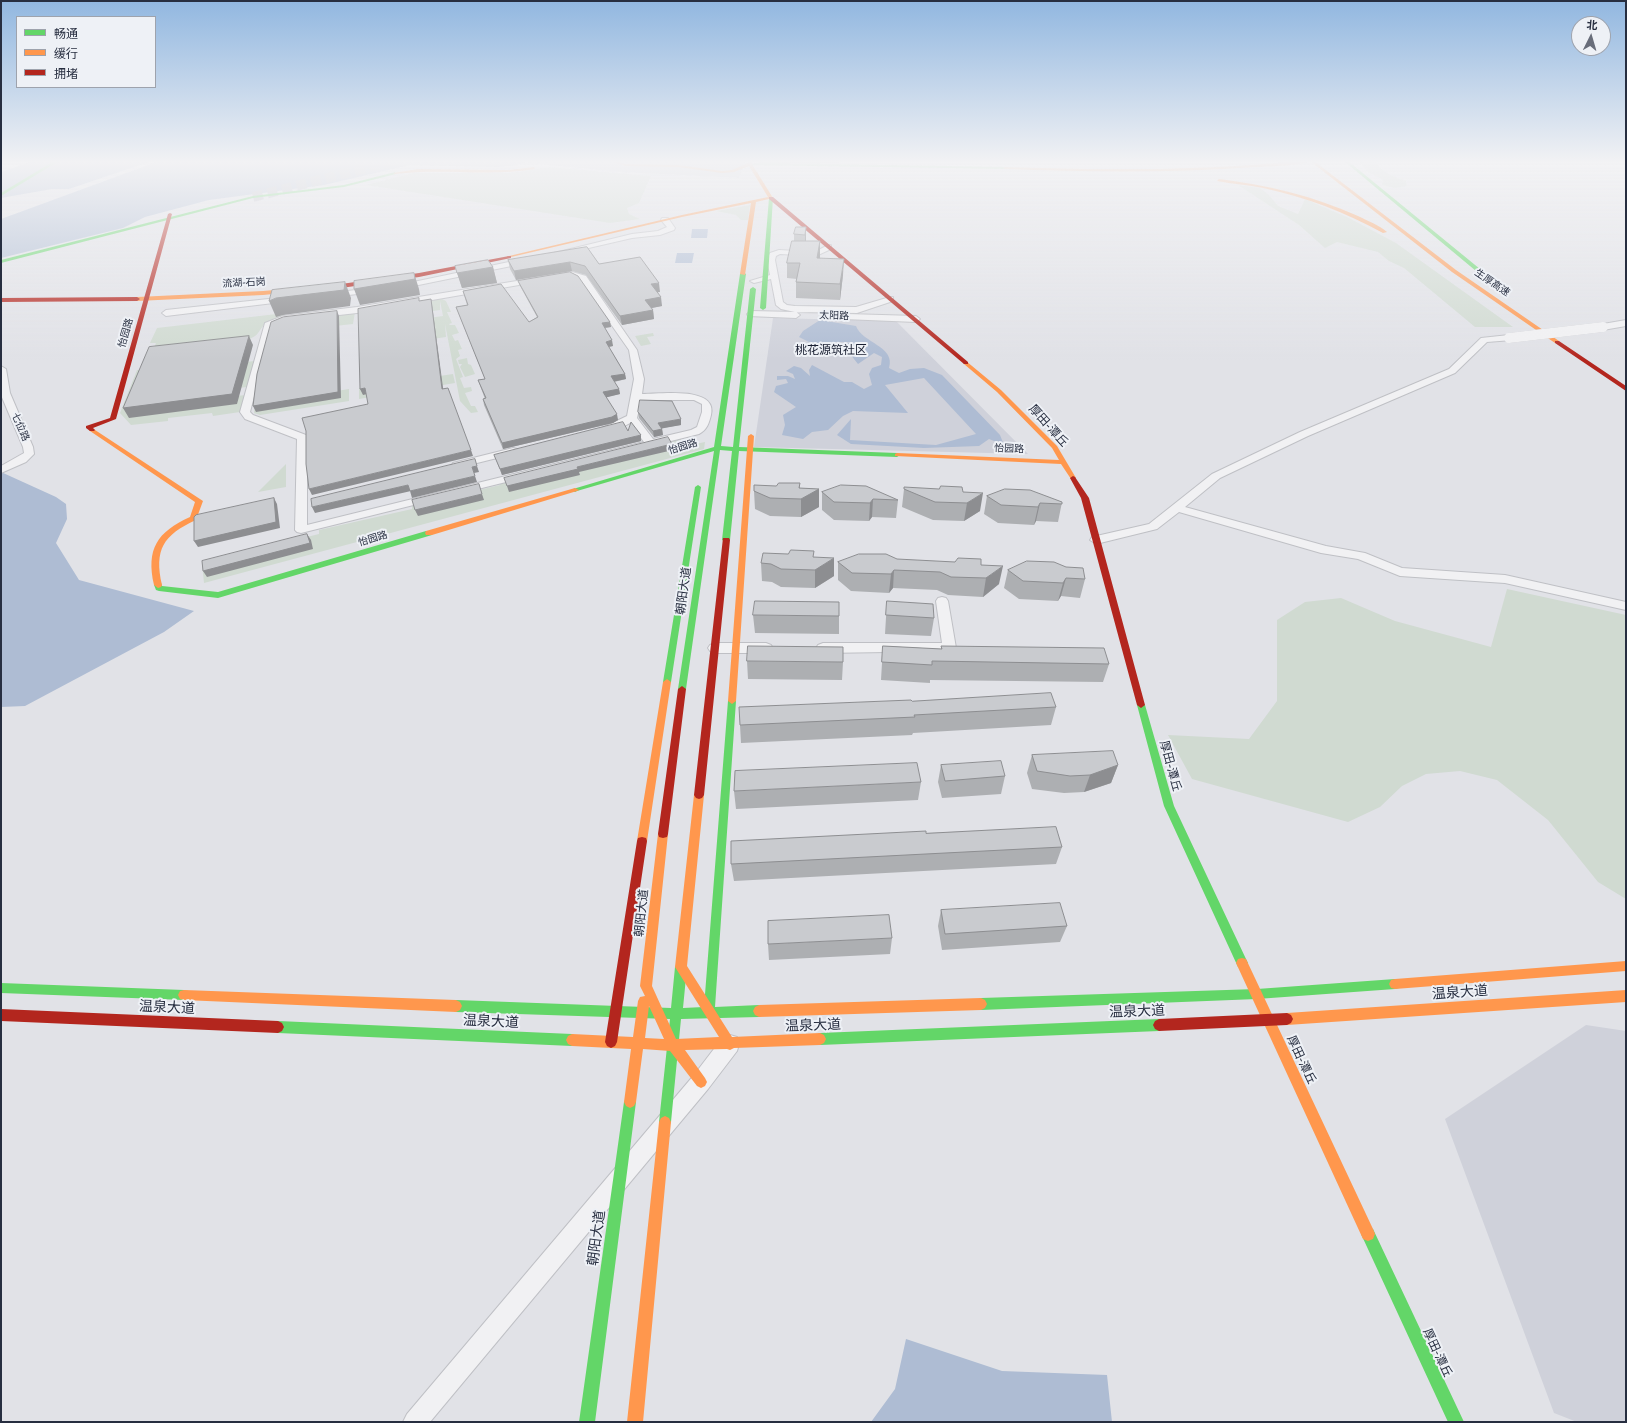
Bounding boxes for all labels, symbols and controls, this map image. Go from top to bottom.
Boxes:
legend [16,16,156,88]
north arrow [1571,16,1611,56]
text: 北 [1586,19,1598,31]
text: 畅通 [54,27,78,41]
text: 缓行 [54,47,78,61]
text: 拥堵 [54,67,78,81]
street label: 生厚高速 [1472,267,1512,299]
street label: 流湖-石岗 [222,276,266,290]
street label: 太阳路 [819,309,849,323]
street label: 怡园路 [116,317,136,349]
district label: 桃花源筑社区 [795,344,867,358]
street label: 厚田-潭丘 [1025,402,1071,450]
street label: 七位路 [8,411,32,443]
street label: 怡园路 [667,437,699,457]
street label: 怡园路 [994,442,1024,456]
street label: 怡园路 [357,529,389,549]
street label: 朝阳大道 [674,566,694,616]
street label: 厚田-潭丘 [1156,739,1184,793]
street label: 朝阳大道 [632,888,652,938]
street label: 温泉大道 [1431,983,1489,1003]
street label: 温泉大道 [139,998,195,1018]
street label: 温泉大道 [1109,1003,1165,1021]
street label: 温泉大道 [463,1012,519,1032]
street label: 温泉大道 [785,1017,841,1035]
street label: 厚田-潭丘 [1283,1033,1319,1087]
street label: 朝阳大道 [585,1209,609,1267]
street label: 厚田-潭丘 [1419,1326,1455,1380]

